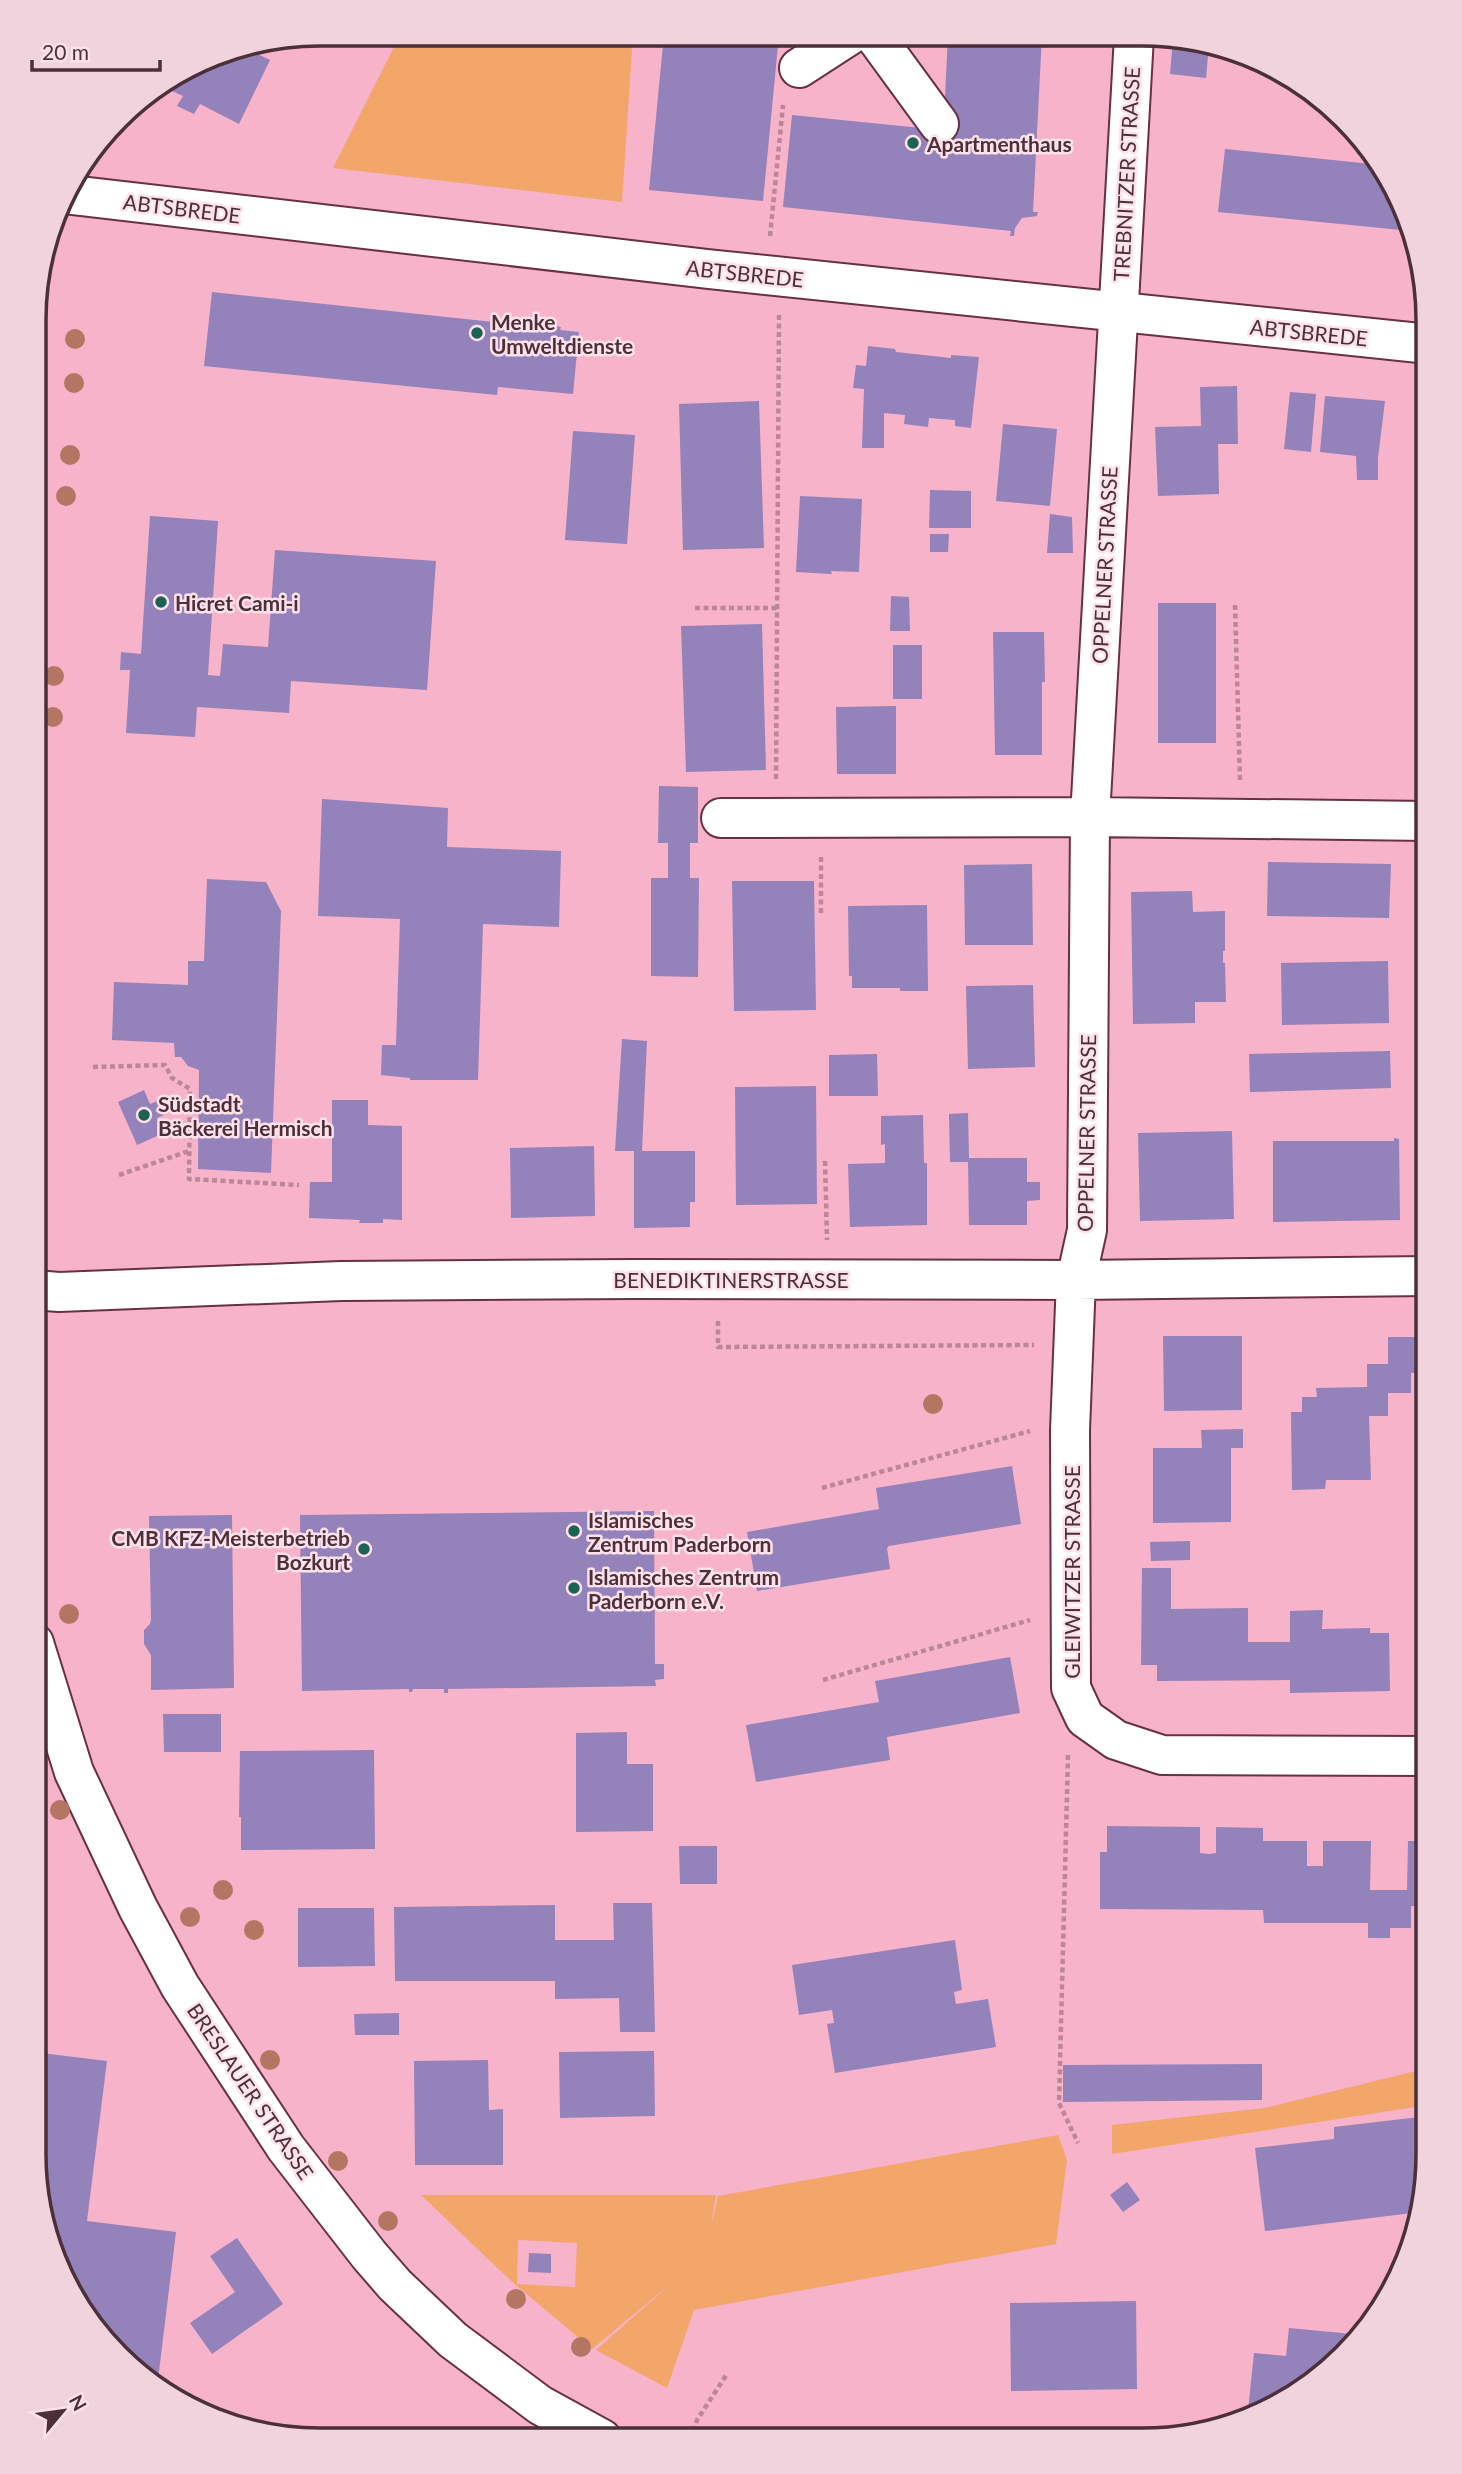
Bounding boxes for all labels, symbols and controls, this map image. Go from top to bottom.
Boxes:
scale bar [32,28,159,72]
text: 20 m [42,39,89,64]
street label: TREBNITZER STRASSE [1108,66,1144,282]
place label: Apartmenthaus [926,131,1072,156]
marker: Apartmenthaus [905,135,921,151]
street label: ABTSBREDE [122,188,242,228]
street label: ABTSBREDE [685,254,805,292]
place label: Menke Umweltdienste [491,309,633,358]
street label: ABTSBREDE [1249,313,1369,351]
marker: Menke Umweltdienste [469,325,485,341]
street label: OPPELNER STRASSE [1086,466,1122,664]
place label: Hicret Cami-i [175,590,299,615]
marker: Hicret Cami-i [153,594,169,610]
street label: OPPELNER STRASSE [1072,1034,1100,1232]
place label: Südstadt Bäckerei Hermisch [158,1091,333,1140]
marker: Südstadt Bäckerei Hermisch [136,1107,152,1123]
street label: BENEDIKTINERSTRASSE [613,1267,849,1292]
street label: GLEIWITZER STRASSE [1059,1465,1084,1679]
place label: Islamisches Zentrum Paderborn [588,1507,771,1556]
marker: Islamisches Zentrum Paderborn [566,1523,582,1539]
place label: CMB KFZ-Meisterbetrieb Bozkurt [111,1525,350,1574]
marker: CMB KFZ-Meisterbetrieb Bozkurt [356,1541,372,1557]
place label: Islamisches Zentrum Paderborn e.V. [588,1564,779,1613]
marker: Islamisches Zentrum Paderborn e.V. [566,1580,582,1596]
street label: BRESLAUER STRASSE [183,1998,319,2184]
north arrow [28,2376,98,2446]
text: N [65,2391,92,2414]

